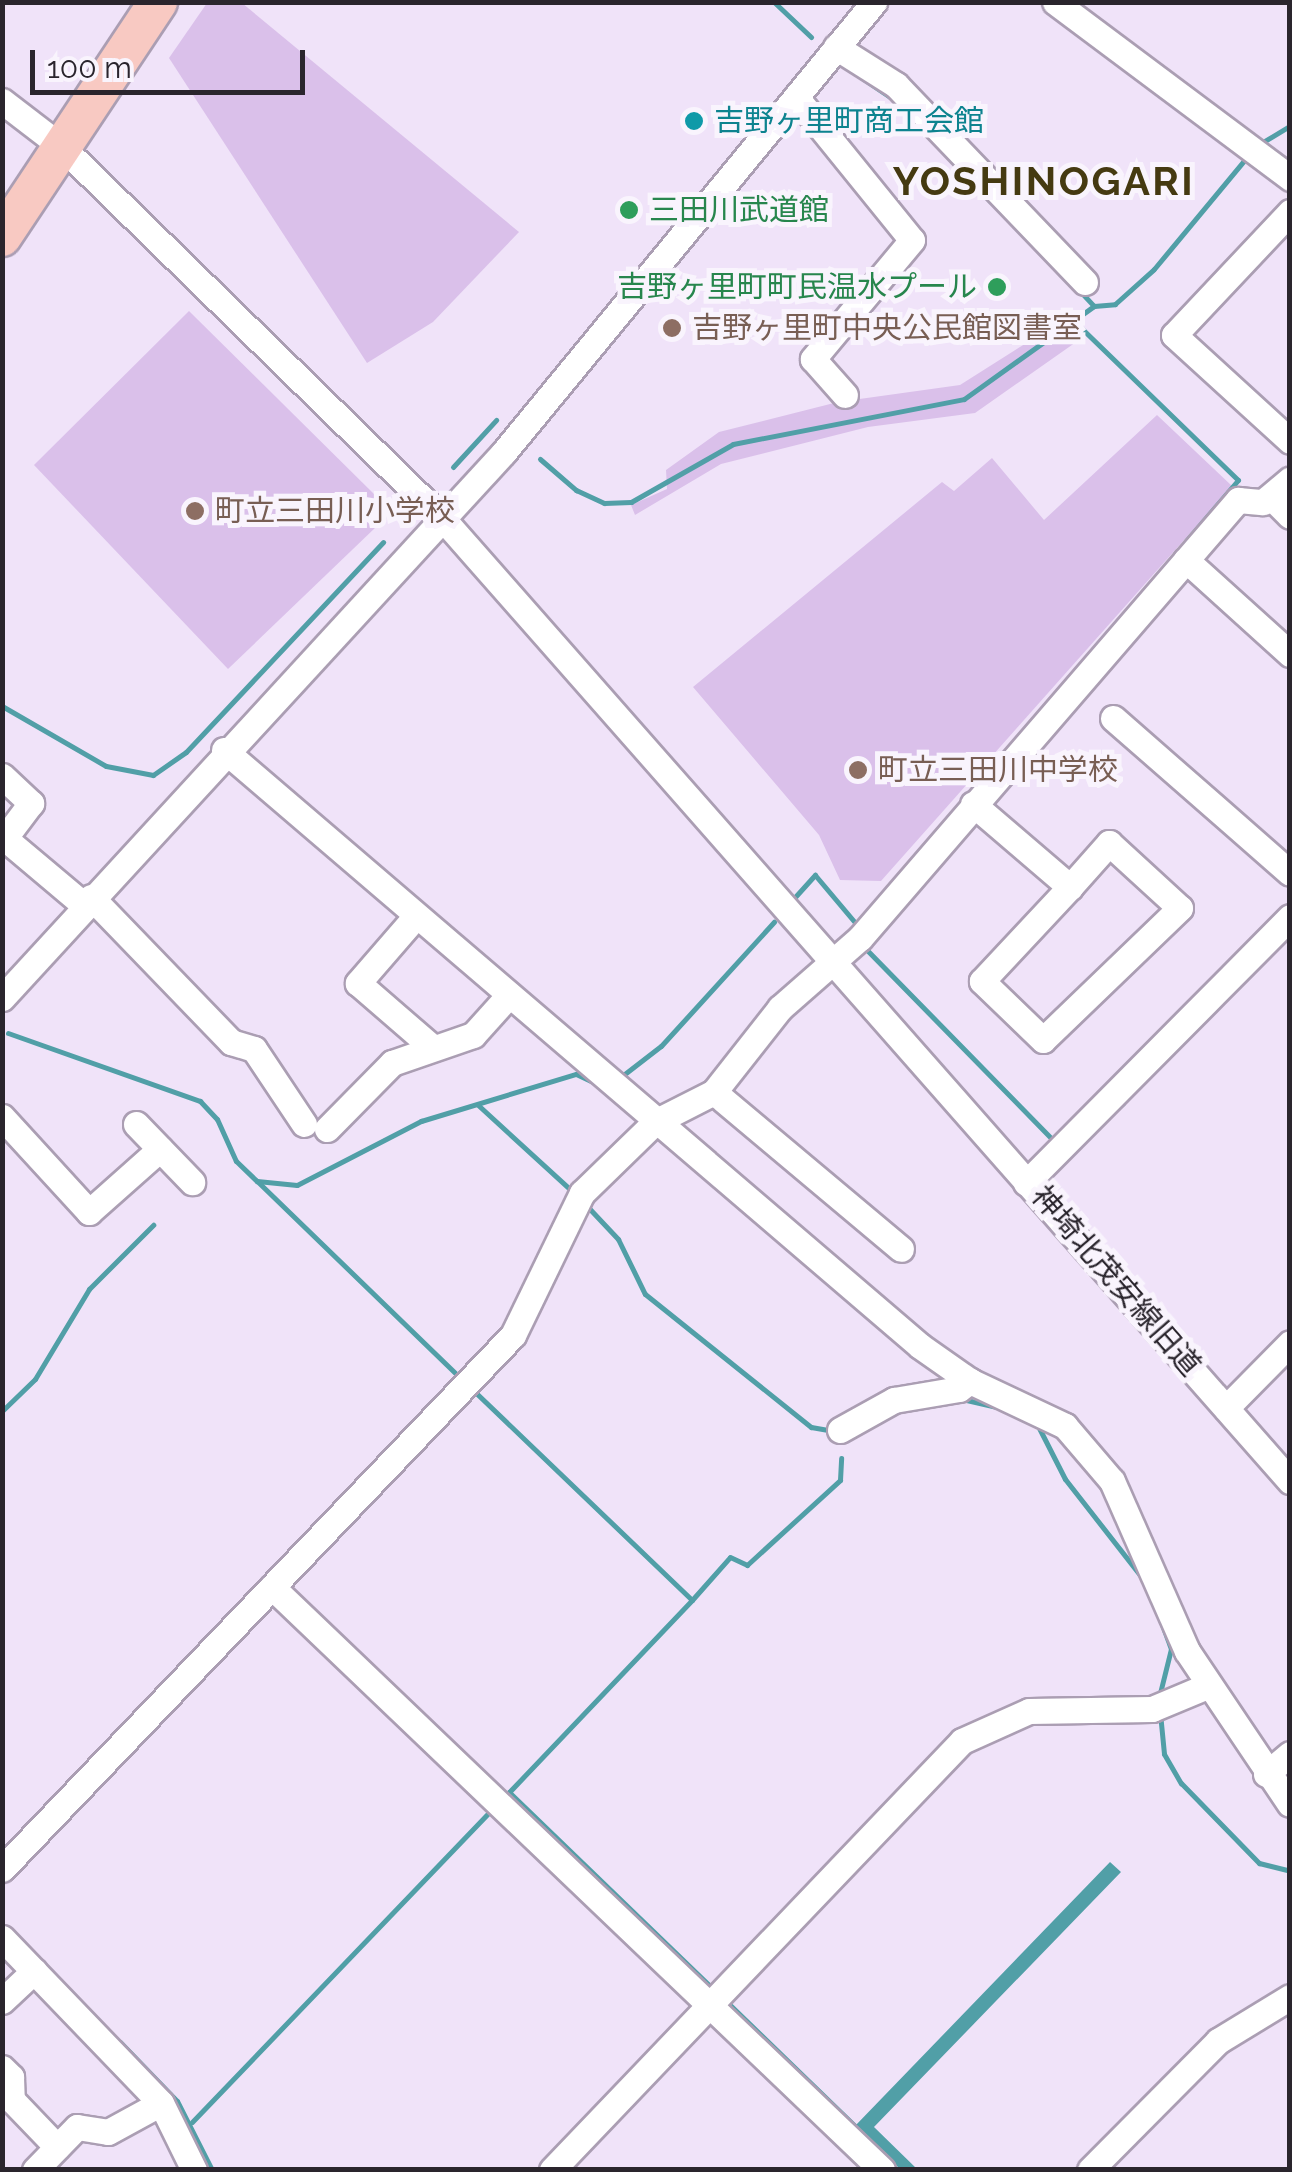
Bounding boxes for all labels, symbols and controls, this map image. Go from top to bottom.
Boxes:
scale bar [35,30,310,92]
text: 100 m [47,50,132,85]
place label: 吉野ヶ里町商工会館 [714,103,984,139]
marker: 吉野ヶ里町商工会館 [683,110,705,132]
district label: YOSHINOGARI [893,157,1195,205]
place label: 三田川武道館 [649,192,829,228]
marker: 三田川武道館 [618,199,640,221]
place label: 吉野ヶ里町町民温水プール [617,269,977,305]
marker: 吉野ヶ里町町民温水プール [986,276,1008,298]
place label: 吉野ヶ里町中央公民館図書室 [692,310,1082,346]
marker: 吉野ヶ里町中央公民館図書室 [661,317,683,339]
place label: 町立三田川小学校 [215,493,455,529]
marker: 町立三田川小学校 [184,500,206,522]
place label: 町立三田川中学校 [878,752,1118,788]
marker: 町立三田川中学校 [847,759,869,781]
street label: 神埼北茂安線旧道 [1024,1179,1208,1383]

